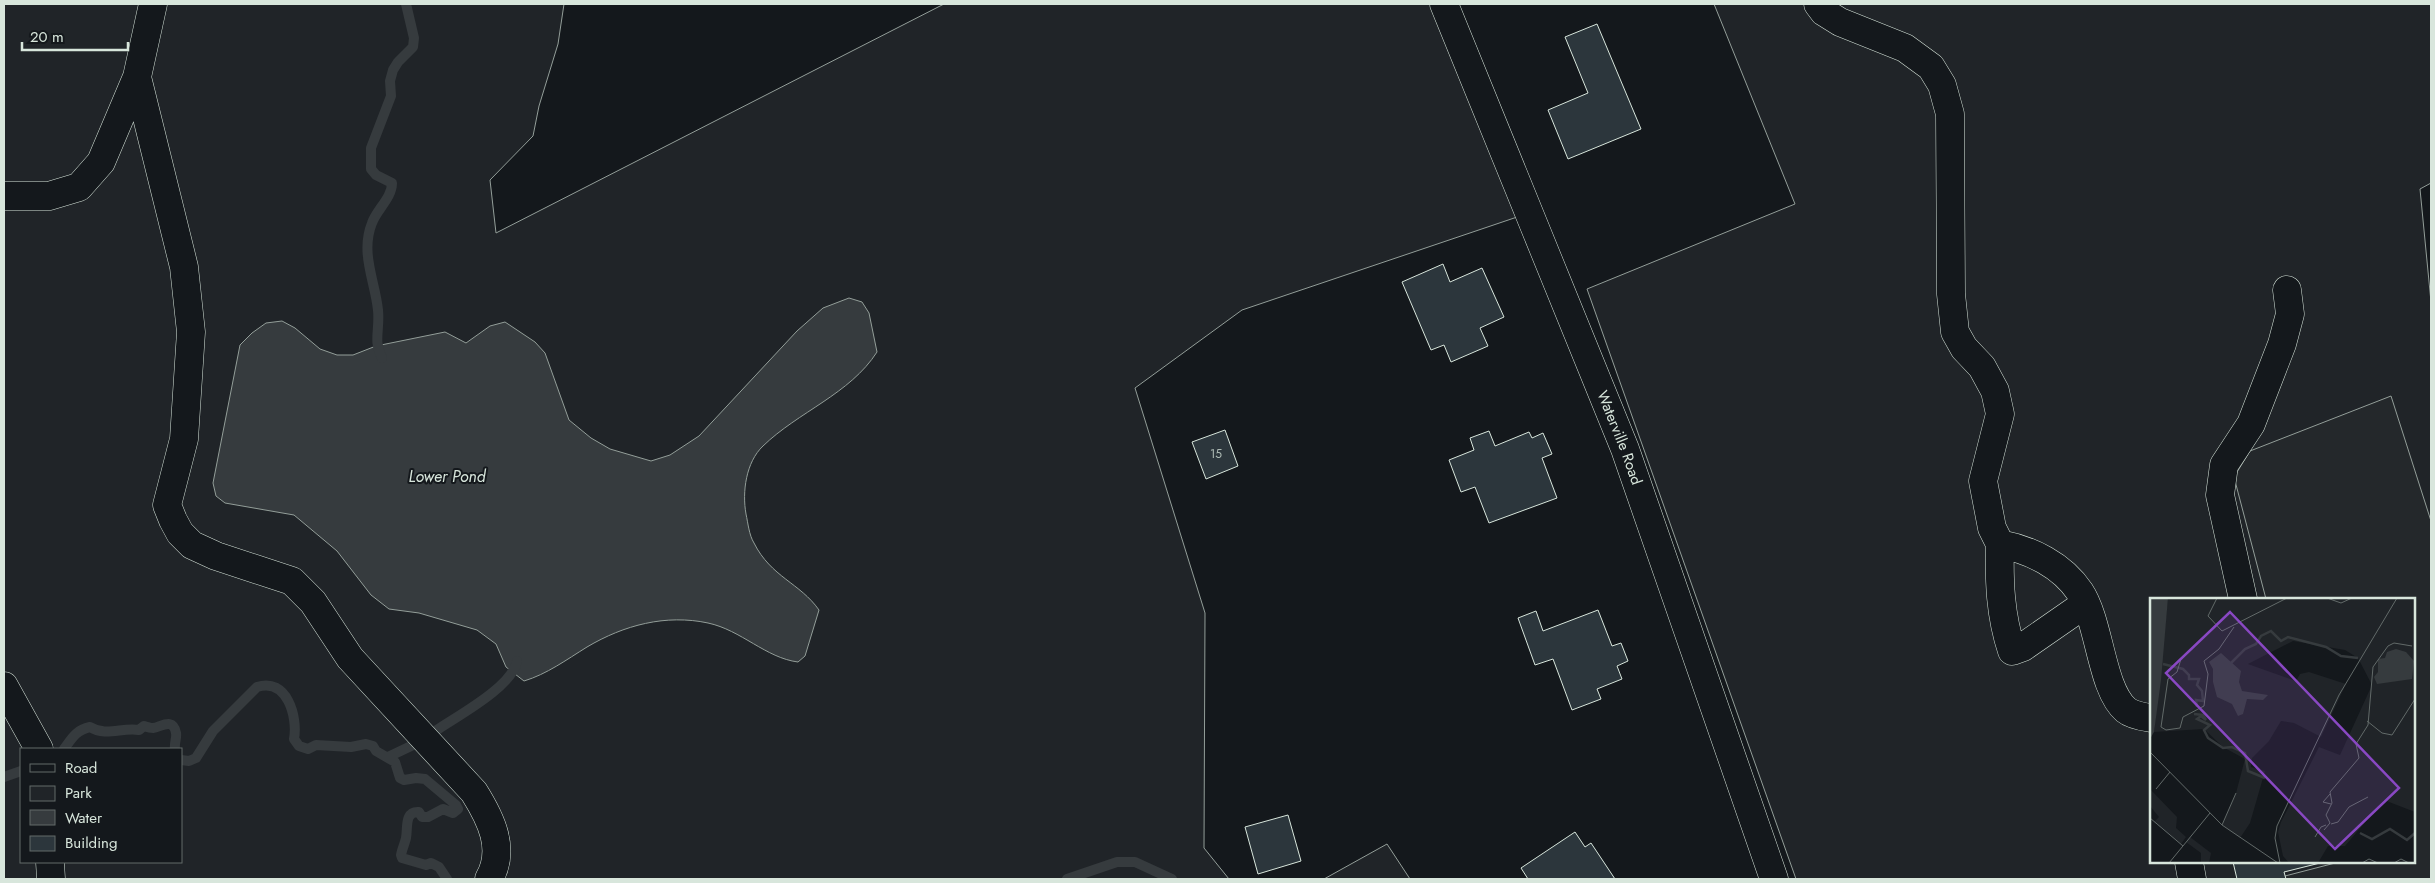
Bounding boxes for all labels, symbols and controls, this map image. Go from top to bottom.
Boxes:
scale bar [22,20,129,52]
text: 20 m [30,26,64,48]
street label: Waterville Road [1591,387,1648,488]
house number: 15 [1210,445,1222,463]
water label: Lower Pond [408,465,487,488]
inset map [2150,598,2415,863]
legend [20,748,182,863]
text: Road [65,757,97,779]
text: Park [65,782,92,804]
text: Water [65,807,103,829]
text: Building [65,832,117,854]

